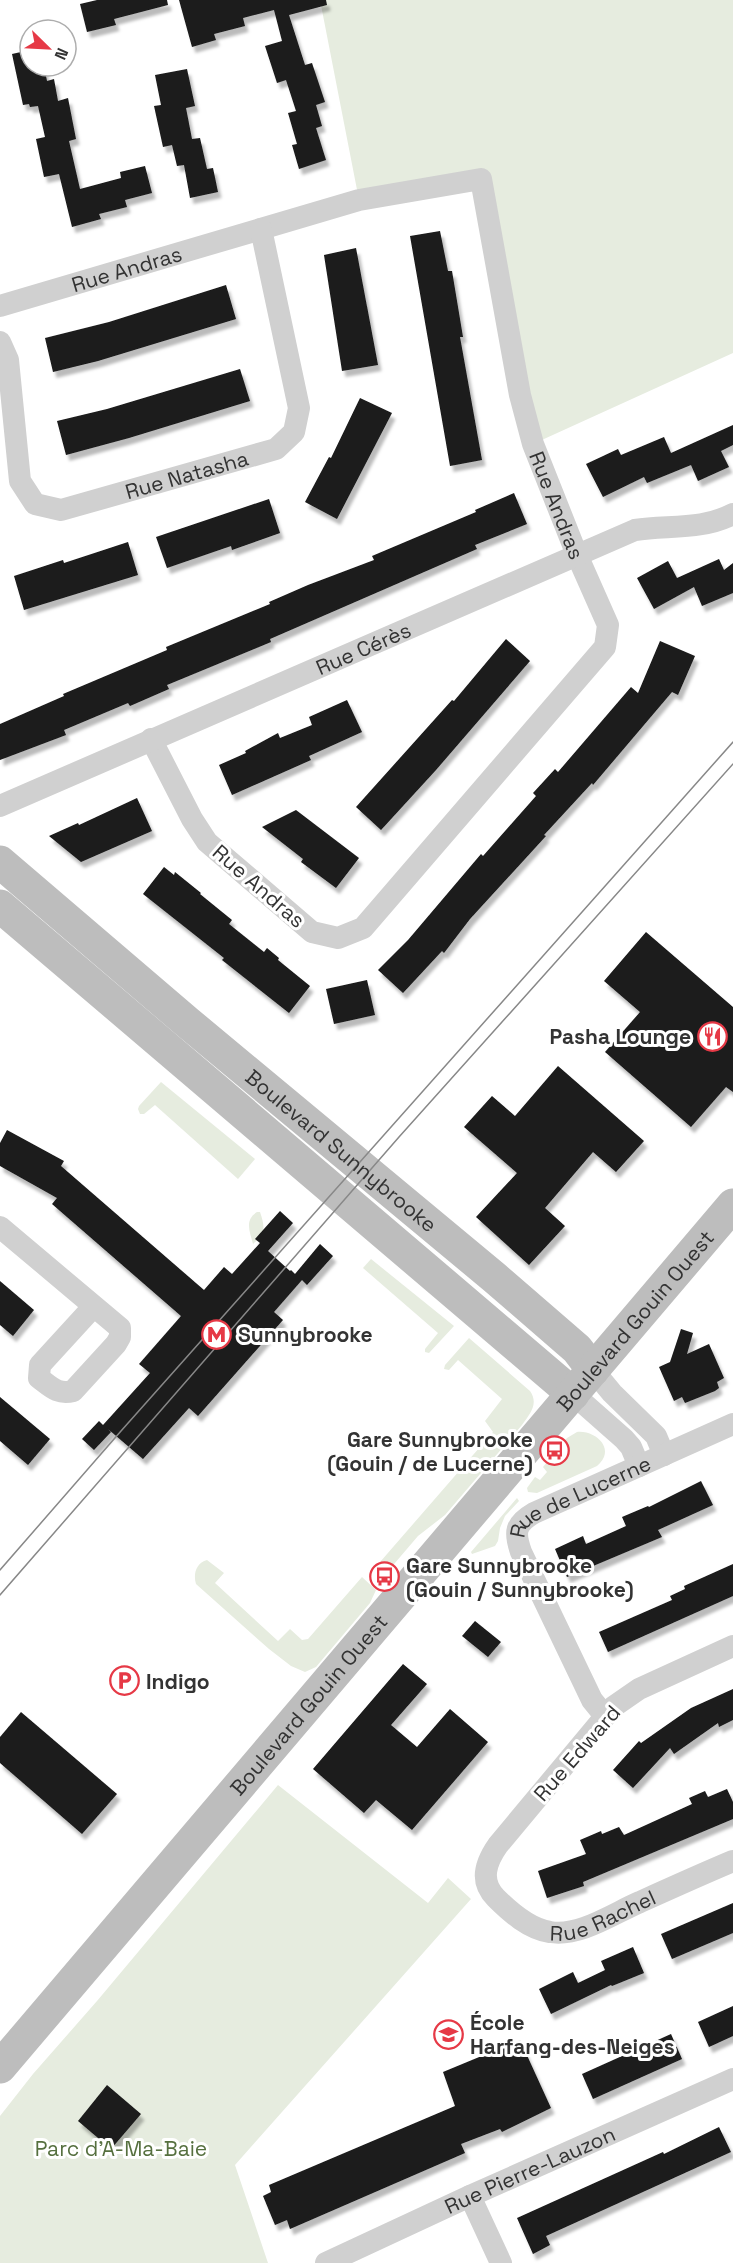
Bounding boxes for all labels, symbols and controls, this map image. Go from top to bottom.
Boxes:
north arrow [18,18,78,78]
text: N [49,45,73,63]
street label: Rue Andras [68,240,185,298]
street label: Rue Natasha [122,444,251,505]
street label: Rue Andras [524,447,591,563]
street label: Rue Cérès [312,616,415,681]
street label: Rue Andras [207,838,311,934]
restaurant icon: Pasha Lounge [696,1020,728,1052]
place label: Pasha Lounge [549,1023,691,1050]
street label: Boulevard Sunnybrooke [240,1063,443,1238]
street label: Boulevard Gouin Ouest [550,1224,719,1417]
metro station icon: Sunnybrooke [201,1318,233,1350]
place label: Sunnybrooke [238,1321,373,1348]
place label: Gare Sunnybrooke (Gouin / de Lucerne) [327,1426,533,1477]
bus stop icon: Gare Sunnybrooke (Gouin / de Lucerne) [538,1435,570,1467]
street label: Rue de Lucerne [503,1449,655,1540]
place label: Gare Sunnybrooke (Gouin / Sunnybrooke) [406,1552,634,1603]
bus stop icon: Gare Sunnybrooke (Gouin / Sunnybrooke) [369,1561,401,1593]
street label: Boulevard Gouin Ouest [224,1608,393,1801]
parking icon: Indigo [109,1665,141,1697]
place label: Indigo [146,1668,210,1695]
street label: Rue Edward [528,1699,626,1807]
street label: Rue Rachel [549,1883,660,1946]
place label: École Harfang-des-Neiges [470,2009,675,2060]
school or university icon: École Harfang-des-Neiges [433,2018,465,2050]
street label: Rue Pierre-Lauzon [440,2120,619,2220]
park label: Parc d'A-Ma-Baie [35,2135,207,2162]

